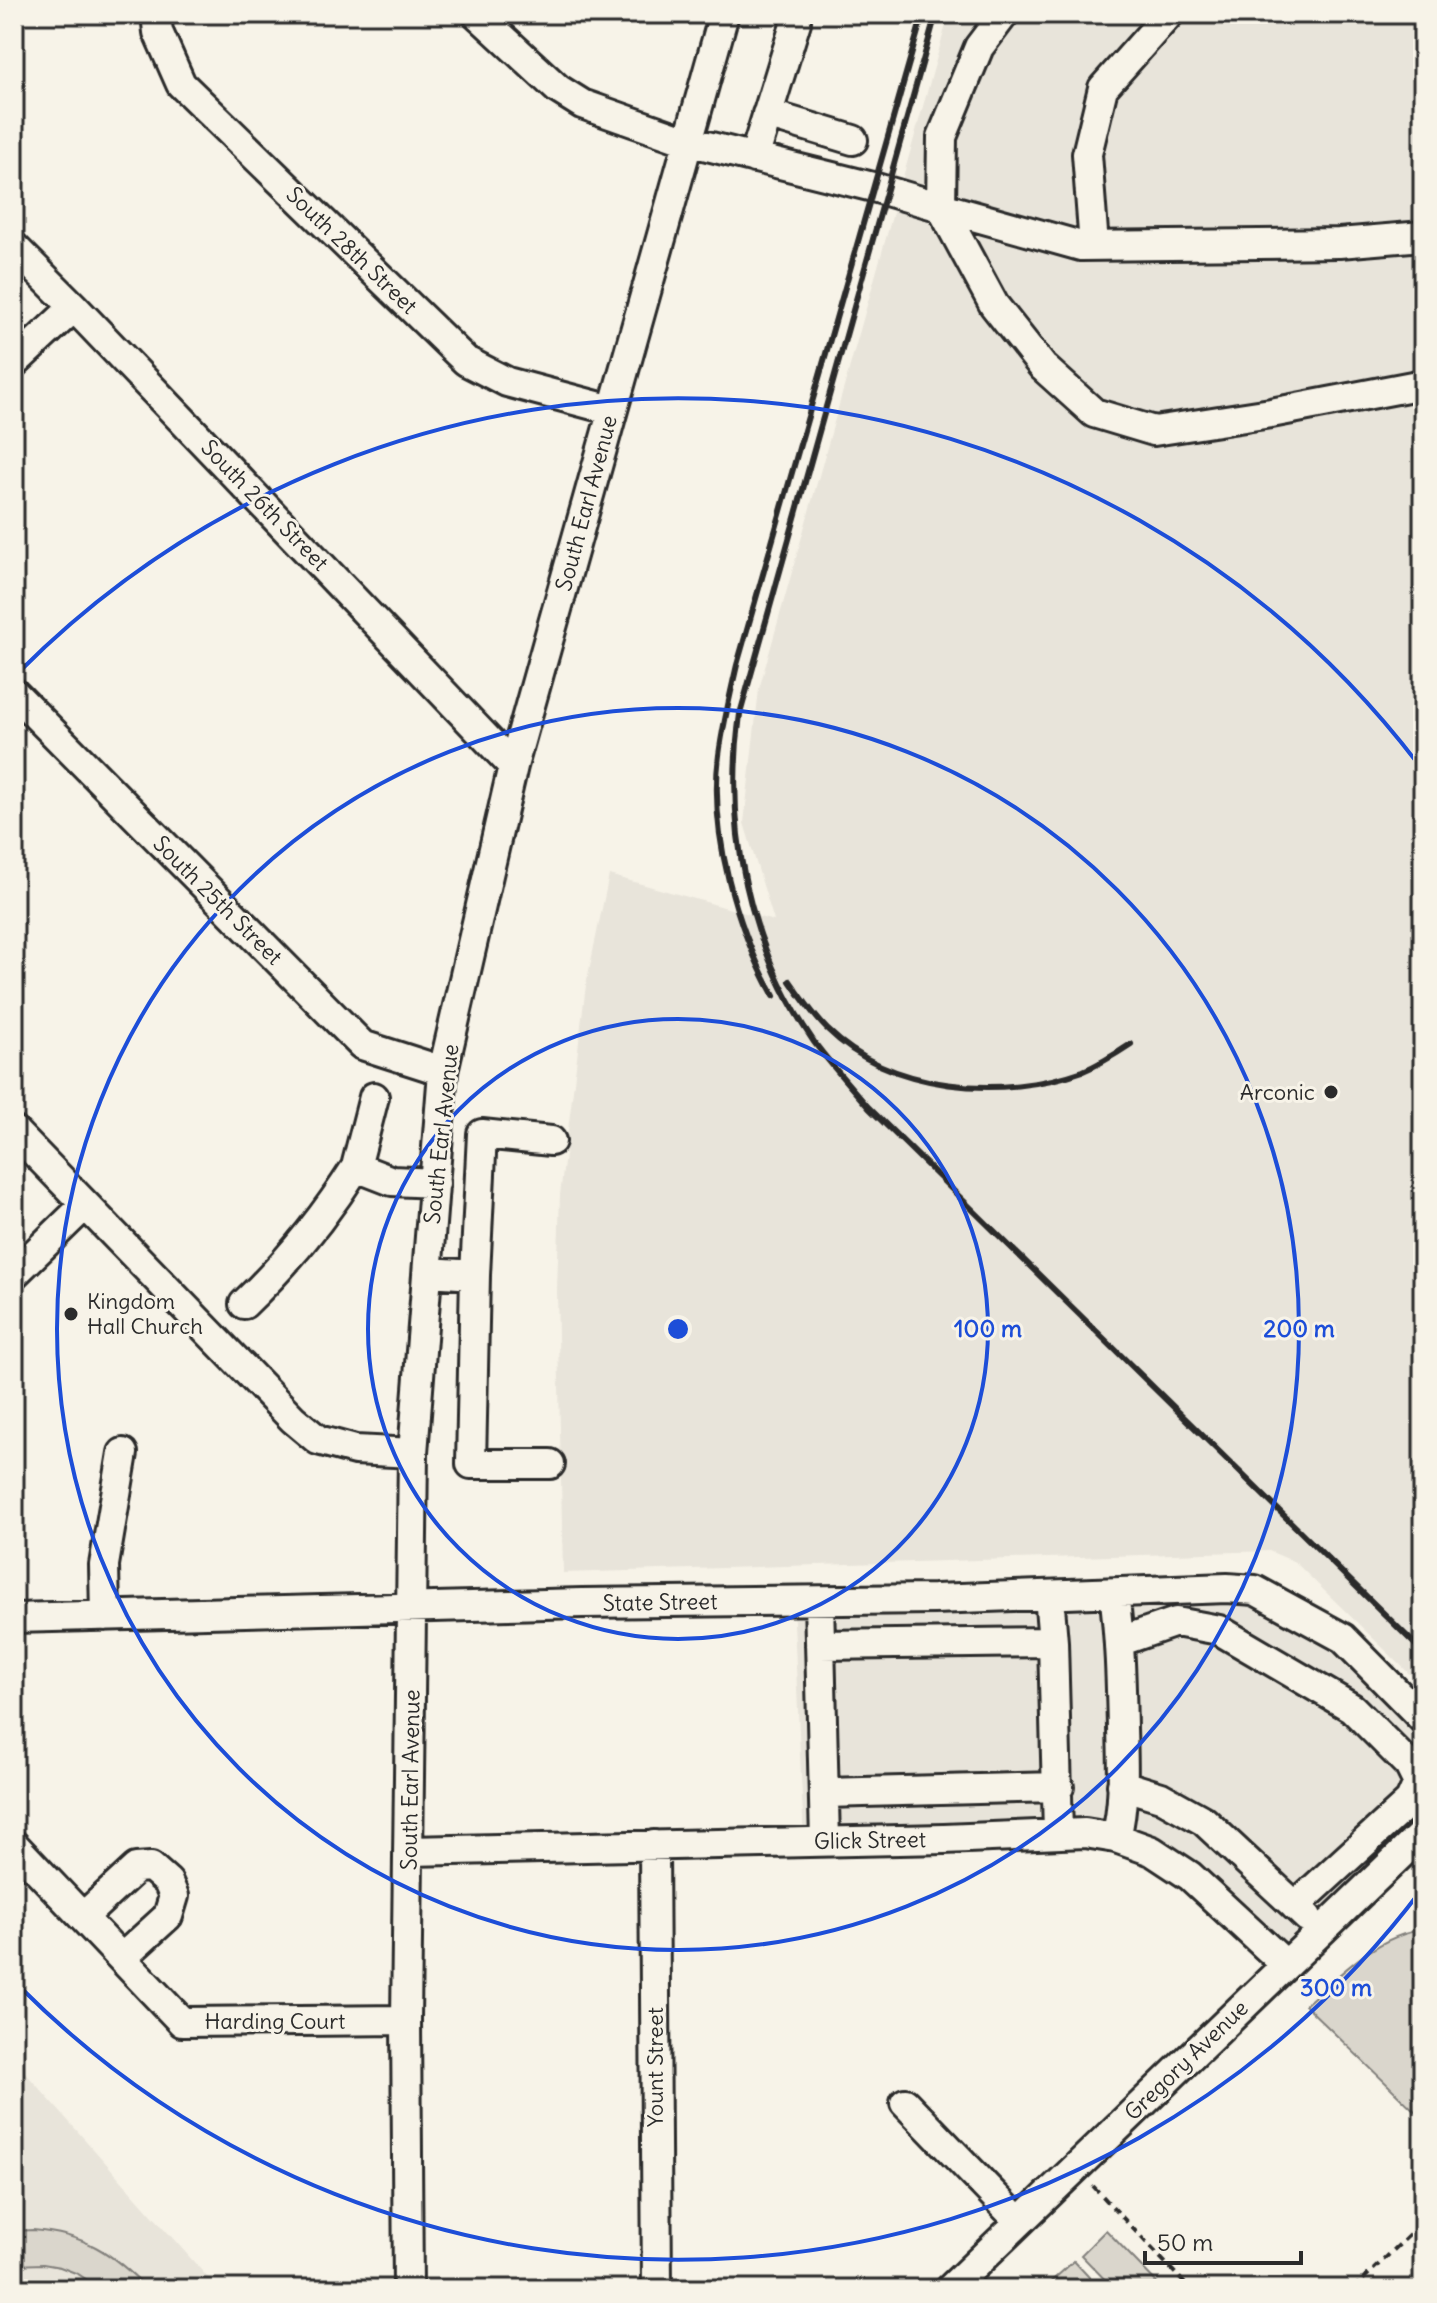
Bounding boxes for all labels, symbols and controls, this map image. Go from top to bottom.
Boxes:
street label: South 28th Street [281,180,423,320]
street label: South Earl Avenue [549,412,623,594]
street label: South 26th Street [195,434,335,576]
street label: South 25th Street [147,829,289,971]
street label: South Earl Avenue [418,1043,464,1225]
place label: Arconic [1240,1078,1315,1106]
marker: Arconic [1322,1083,1340,1101]
place label: Kingdom Hall Church [87,1287,203,1340]
marker: Kingdom Hall Church [62,1305,80,1323]
text: 100 m [954,1313,1022,1343]
text: 200 m [1263,1313,1335,1343]
centre of rings [664,1315,692,1343]
street label: State Street [602,1587,718,1617]
street label: South Earl Avenue [394,1689,426,1871]
street label: Glick Street [814,1825,926,1855]
text: 300 m [1300,1972,1372,2002]
street label: Gregory Avenue [1118,1994,1254,2126]
street label: Harding Court [204,2007,346,2035]
street label: Yount Street [641,2007,669,2127]
scale bar [1145,2215,1301,2265]
text: 50 m [1157,2227,1213,2257]

